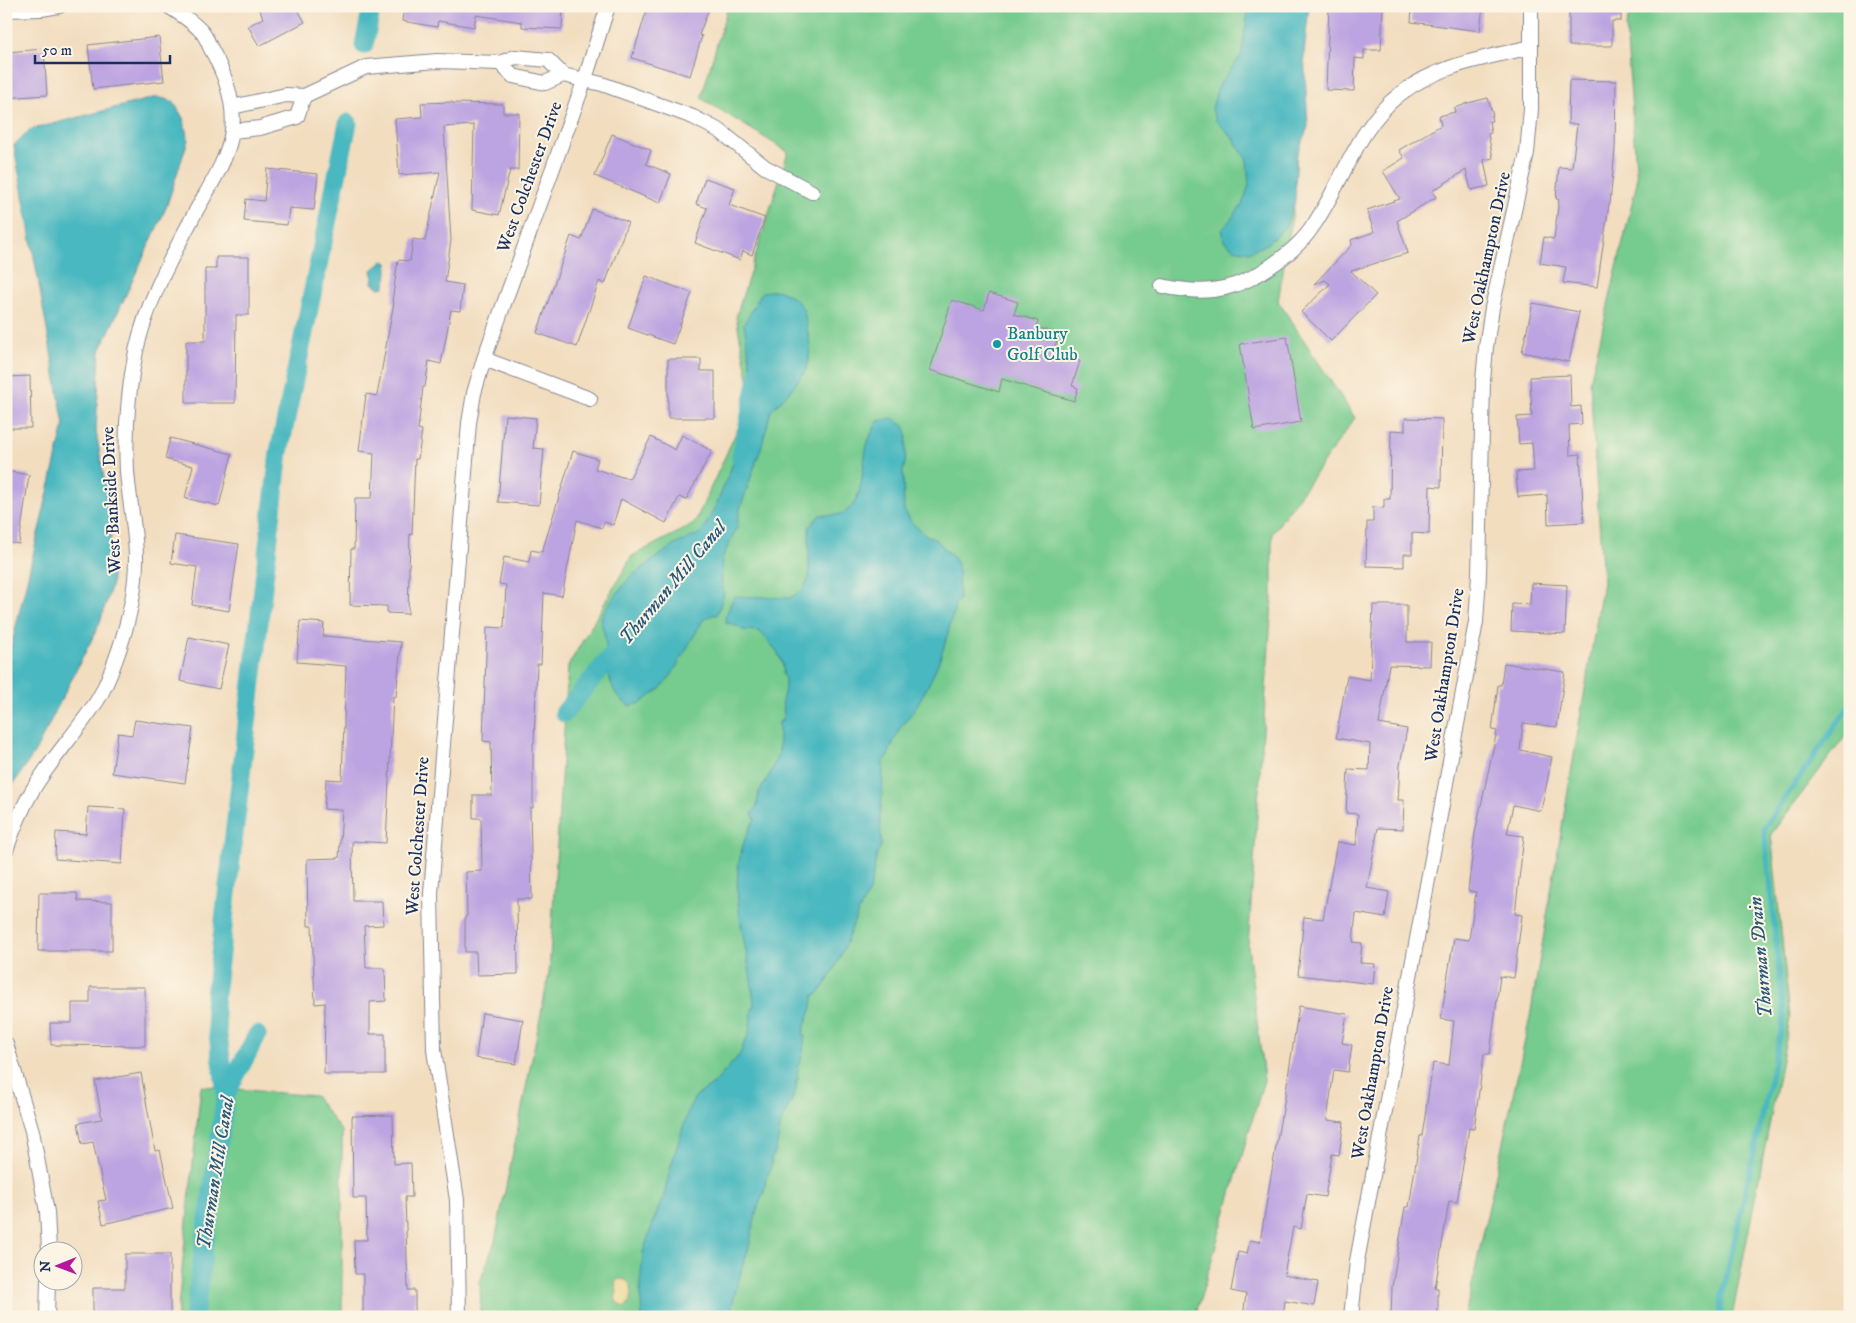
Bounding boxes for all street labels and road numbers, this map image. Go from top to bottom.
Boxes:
street label: West Colchester Drive [492,98,568,256]
street label: West Oakhampton Drive [1458,170,1516,347]
street label: West Bankside Drive [97,426,127,575]
street label: West Oakhampton Drive [1420,587,1470,764]
street label: West Colchester Drive [401,756,435,917]
street label: West Oakhampton Drive [1347,985,1399,1162]

